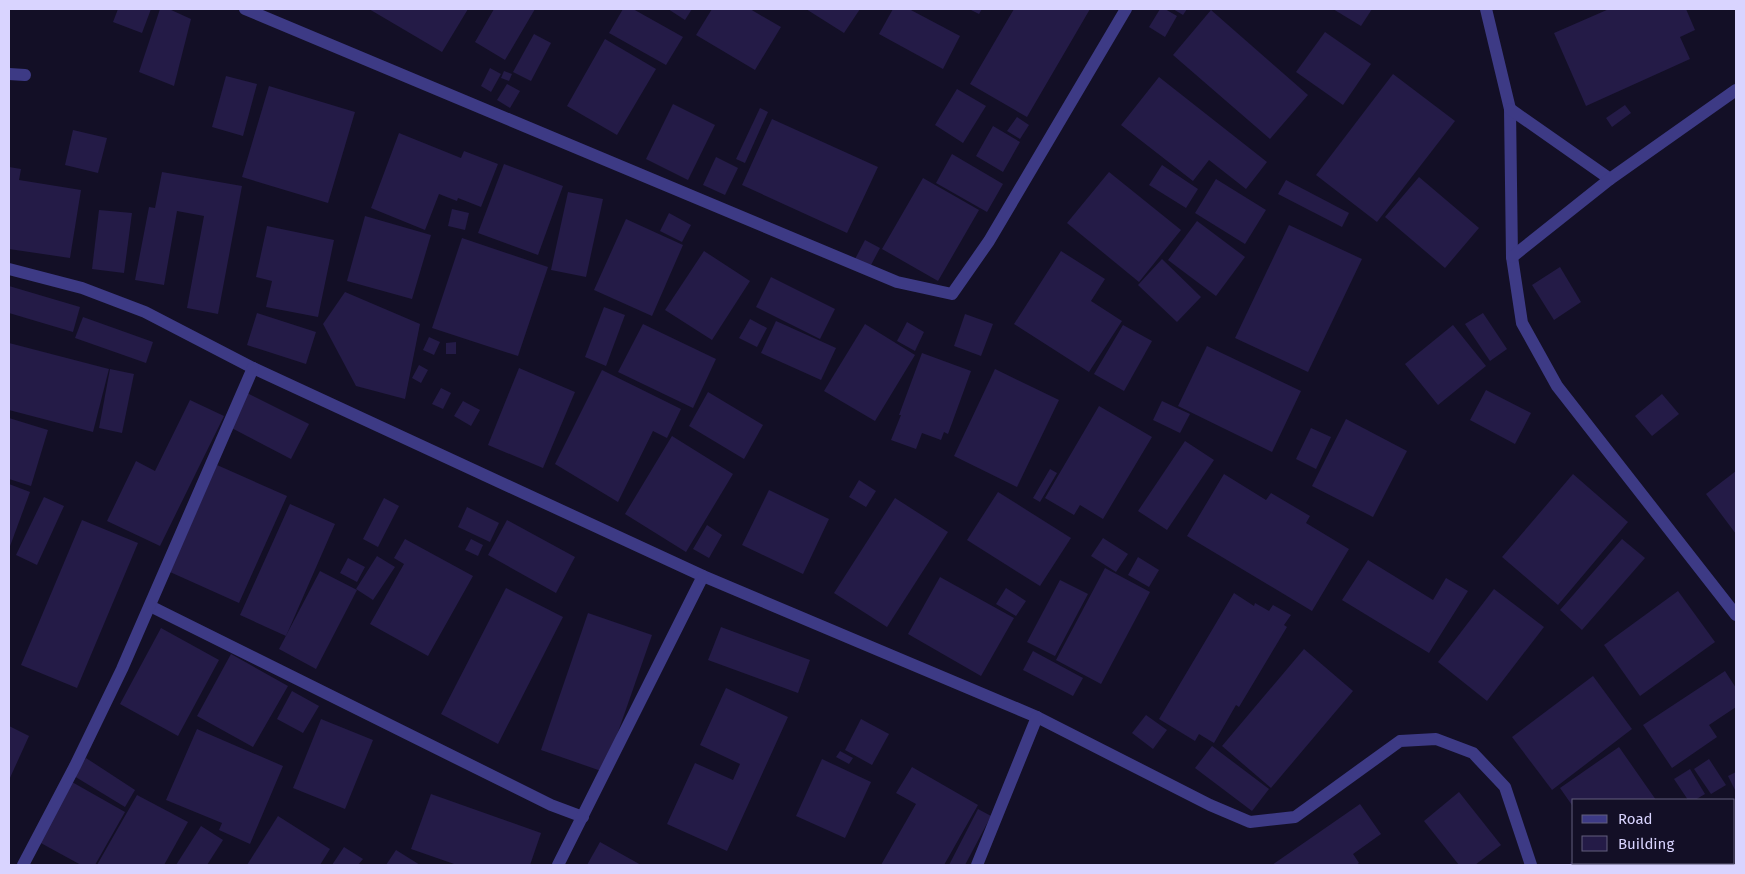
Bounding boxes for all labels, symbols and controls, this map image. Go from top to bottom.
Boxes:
legend [1572,799,1735,864]
text: Road [1618,810,1653,828]
text: Building [1618,835,1674,853]

